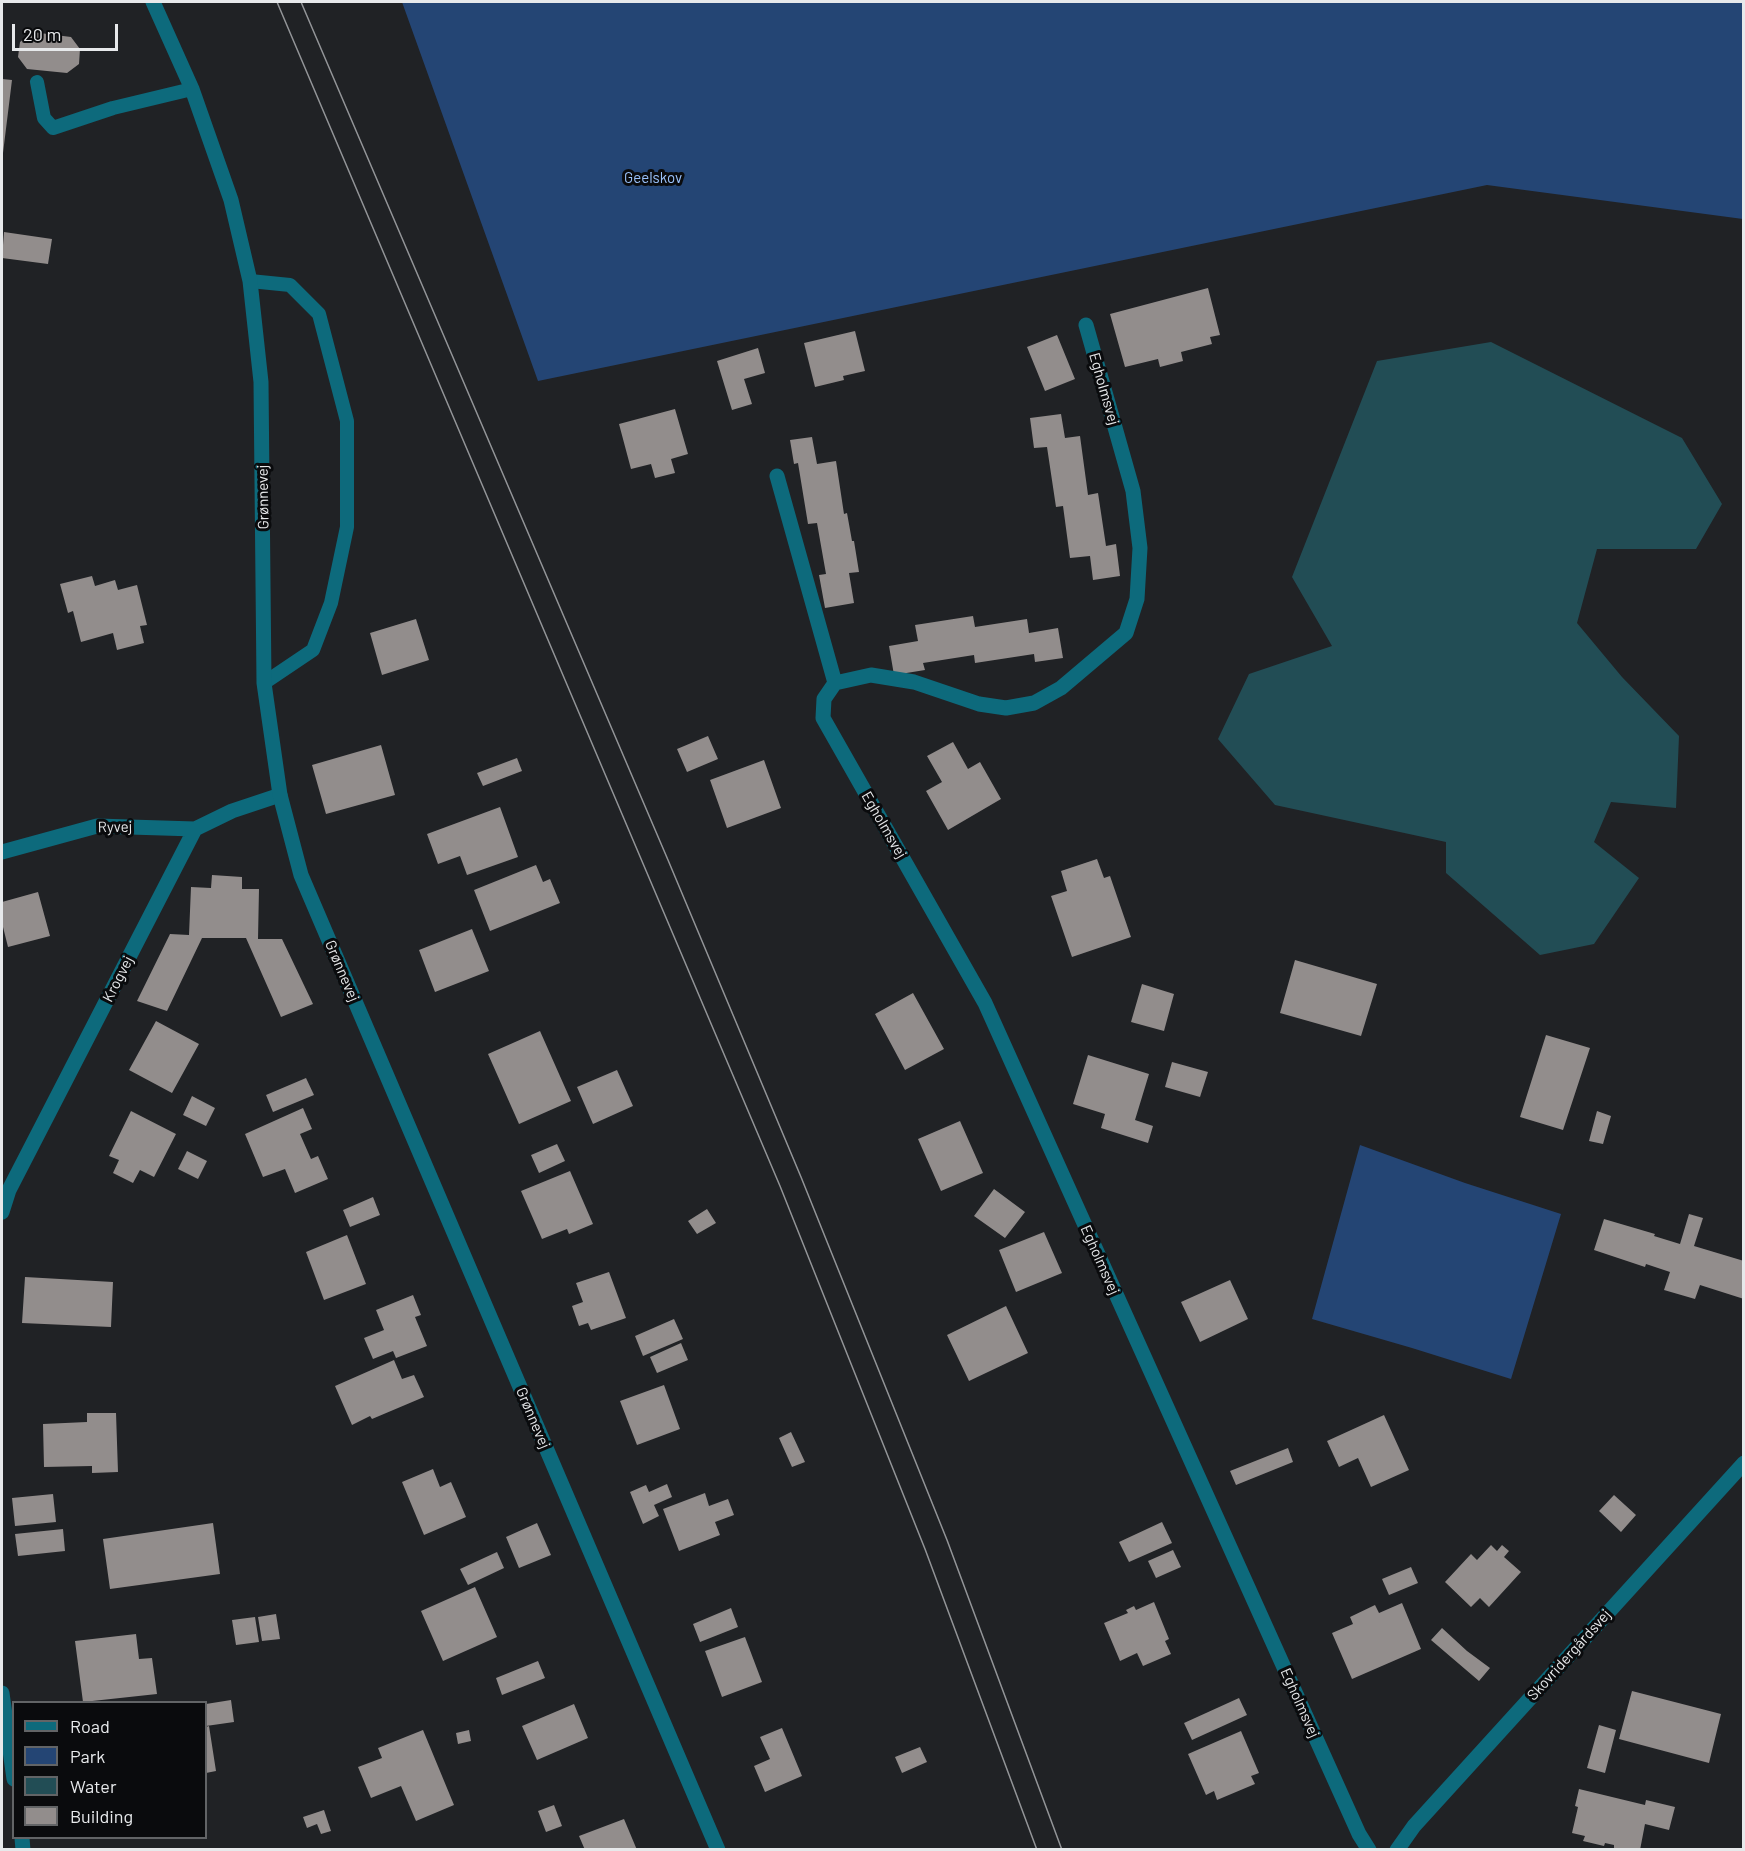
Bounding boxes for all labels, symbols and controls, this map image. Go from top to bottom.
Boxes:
scale bar [15,12,122,50]
text: 20 m [23,23,61,45]
park label: Geelskov [624,169,682,187]
street label: Egholmsvej [1085,351,1123,427]
street label: Grønnevej [253,464,273,530]
street label: Egholmsvej [858,788,910,862]
street label: Ryvej [98,818,132,836]
street label: Grønnevej [321,938,363,1004]
street label: Krogvej [99,953,137,1005]
street label: Egholmsvej [1077,1222,1123,1298]
street label: Grønnevej [512,1385,554,1451]
street label: Skovridergårdsvej [1523,1606,1615,1704]
street label: Egholmsvej [1277,1665,1323,1741]
legend [12,1701,207,1839]
text: Road [70,1715,110,1737]
text: Park [70,1745,105,1767]
text: Water [70,1775,117,1797]
text: Building [70,1805,133,1827]

